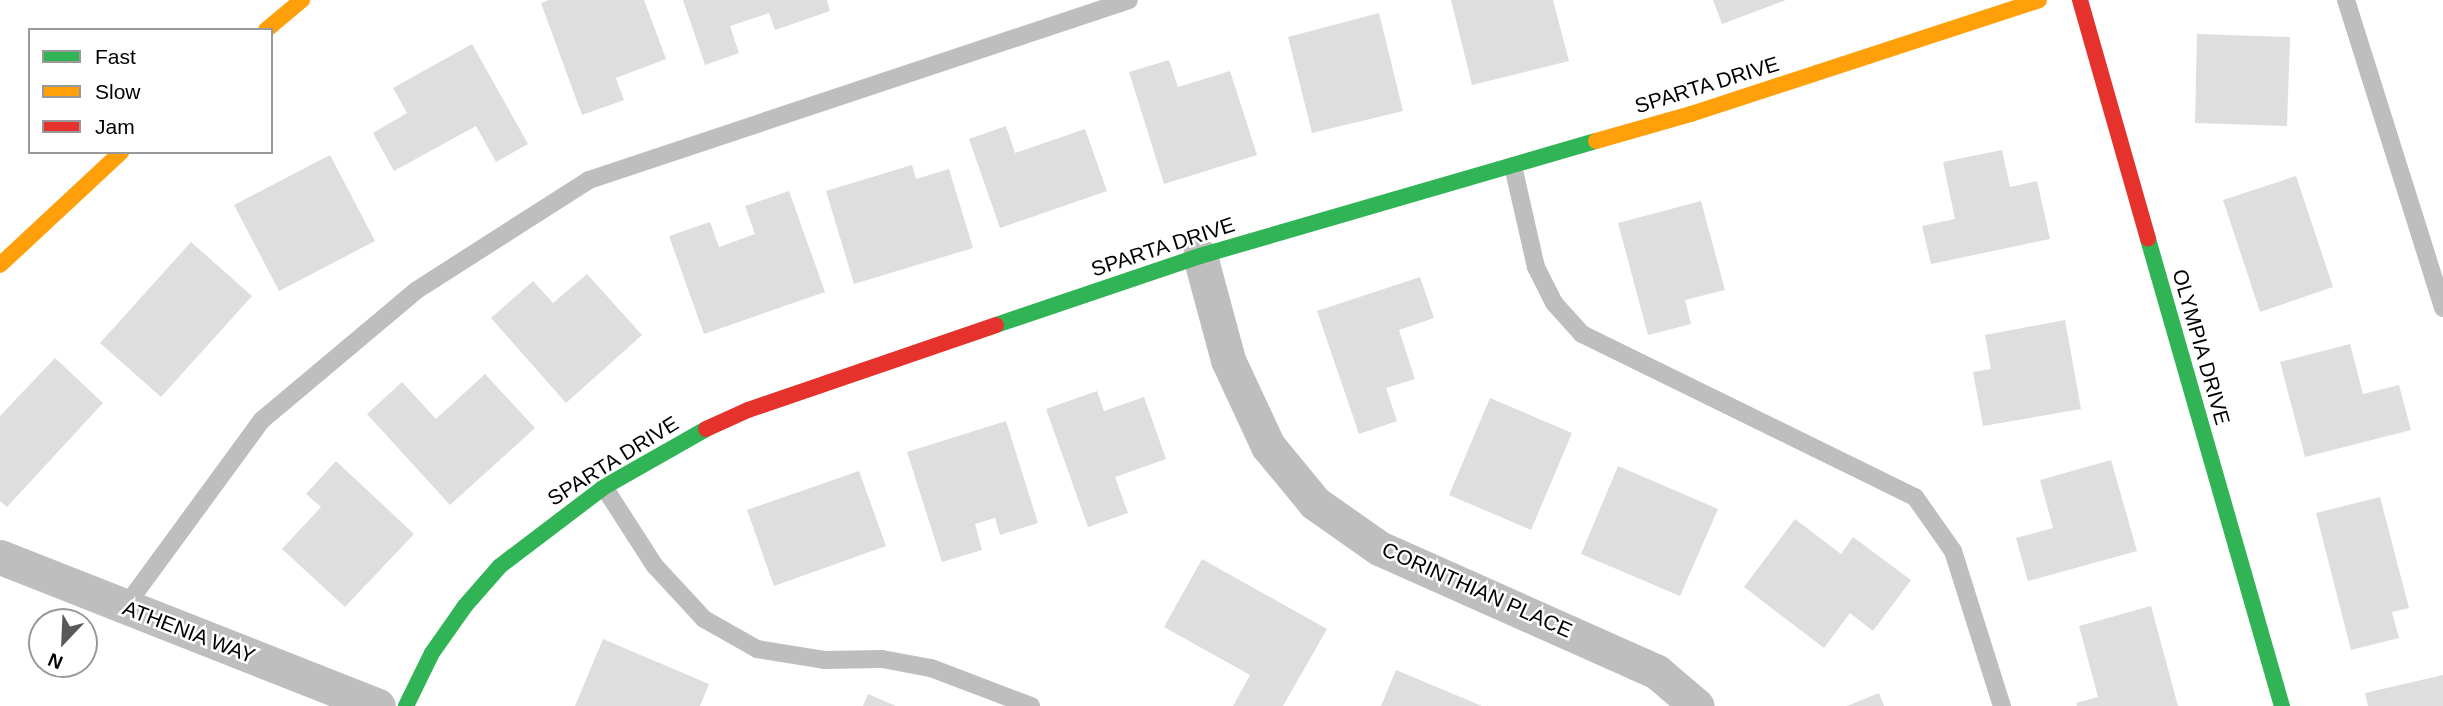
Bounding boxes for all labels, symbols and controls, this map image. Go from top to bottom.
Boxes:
legend [28,28,273,154]
text: Fast [95,45,136,68]
street label: SPARTA DRIVE [1631,51,1783,119]
text: Slow [95,80,141,103]
text: Jam [95,115,135,138]
street label: SPARTA DRIVE [1088,212,1238,282]
street label: OLYMPIA DRIVE [2167,266,2235,428]
street label: SPARTA DRIVE [542,410,684,512]
street label: CORINTHIAN PLACE [1378,537,1576,643]
street label: ATHENIA WAY [119,595,259,669]
north arrow [28,608,98,678]
text: N [45,649,66,673]

